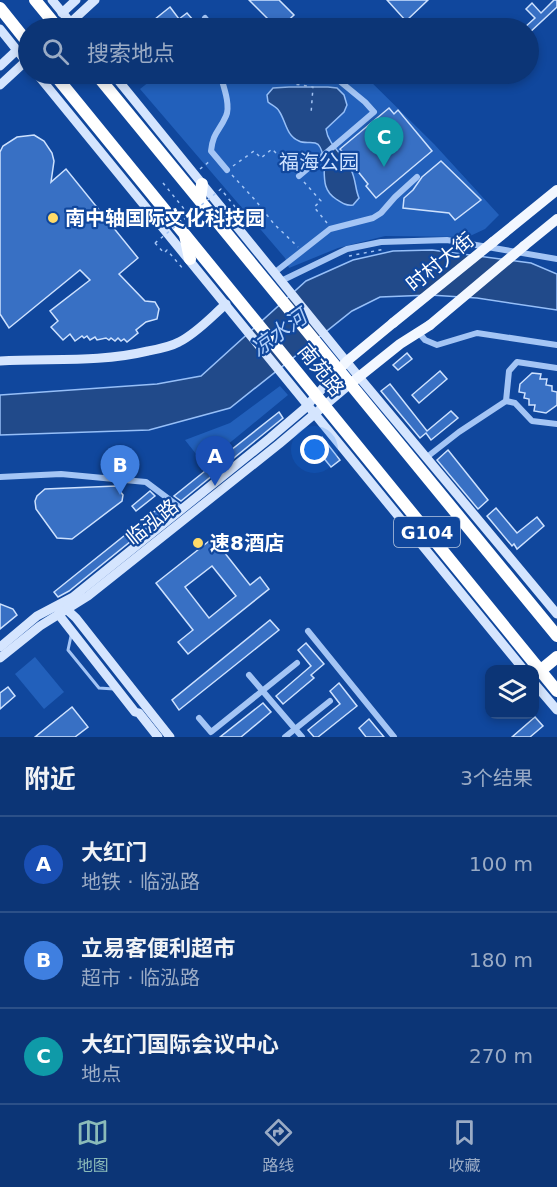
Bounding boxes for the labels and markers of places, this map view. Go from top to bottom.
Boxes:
pin: C [364,118,404,167]
place label: 南中轴国际文化科技园 [65,206,265,230]
marker: 南中轴国际文化科技园 [46,211,60,225]
pin: A [196,436,234,486]
pin: B [100,446,140,495]
place label: 速8酒店 [210,531,284,555]
marker: 速8酒店 [191,536,205,550]

